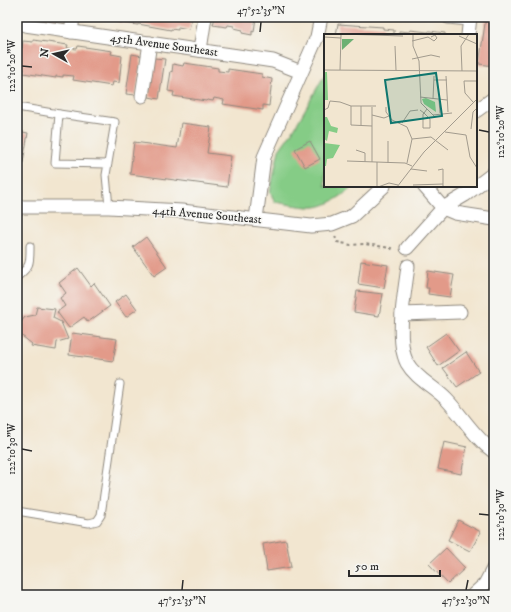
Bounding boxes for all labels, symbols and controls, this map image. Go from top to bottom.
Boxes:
text: 47°52'35"N [237,5,285,17]
street label: 45th Avenue Southeast [109,30,219,60]
north arrow [34,34,74,74]
inset map [324,34,477,187]
text: 122°10'20"W [6,39,18,92]
text: N [38,47,53,58]
text: 122°10'20"W [495,105,507,158]
street label: 44th Avenue Southeast [152,203,262,227]
text: 122°10'30"W [6,422,18,475]
text: 122°10'30"W [495,488,507,541]
scale bar [349,552,440,578]
text: 50 m [355,559,379,574]
text: 47°52'35"N [158,595,206,607]
text: 47°52'30"N [442,595,490,607]

